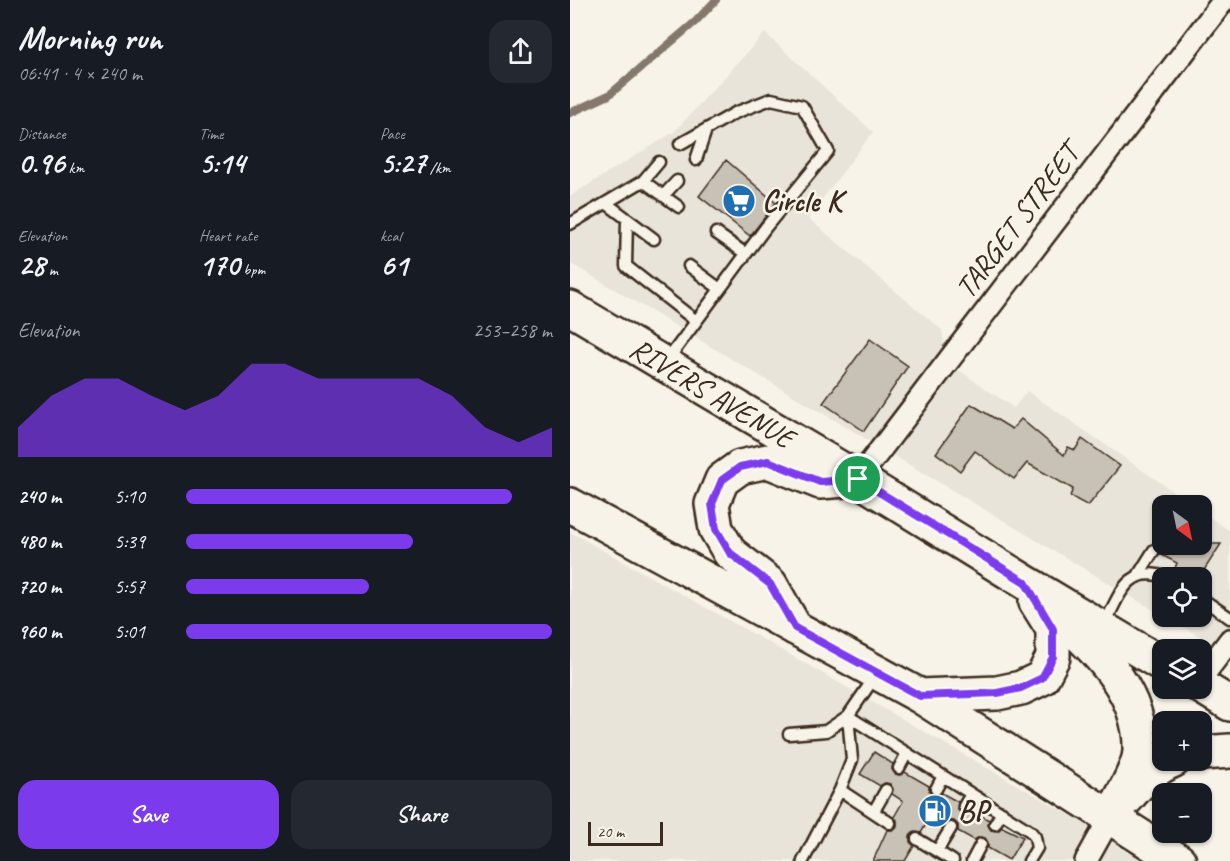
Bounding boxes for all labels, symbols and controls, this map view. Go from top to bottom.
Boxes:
text: Morning run [18,17,162,59]
button: share [489,20,552,83]
text: 06:41 · 4 × 240 m [18,61,142,86]
text: Distance [18,124,66,144]
text: Time [199,124,223,144]
text: Pace [380,124,405,144]
street label: TARGET STREET [947,131,1092,306]
text: 0.96 [18,144,65,182]
text: 5:14 [199,144,245,182]
text: 5:27 [380,144,426,182]
text: km [65,158,84,178]
text: /km [426,158,451,178]
place label: Circle K [762,182,847,220]
supermarket icon: Circle K [721,183,757,219]
text: Elevation [18,226,67,246]
text: Heart rate [199,226,257,246]
text: kcal [380,226,401,246]
text: 28 [18,246,45,284]
text: 170 [199,246,239,284]
text: 61 [380,246,408,284]
text: m [45,260,58,280]
text: bpm [239,260,265,280]
text: Elevation [18,318,80,343]
text: 253–258 m [473,318,552,343]
street label: RIVERS AVENUE [623,329,804,459]
pin [832,453,883,504]
icon: arrive [841,462,874,495]
text: 240 m [18,484,61,509]
text: 5:10 [114,484,145,509]
north arrow [1152,495,1212,555]
map controls [1152,495,1212,843]
text: 480 m [18,529,61,554]
text: 5:39 [114,529,145,554]
button: locate [1152,567,1212,627]
text: 720 m [18,574,61,599]
text: 5:57 [114,574,145,599]
text: 960 m [18,619,61,644]
text: 5:01 [114,619,145,644]
button: layers [1152,639,1212,699]
button: + [1152,711,1212,771]
button: Save [18,780,279,849]
button: Share [291,780,552,849]
button: − [1152,783,1212,843]
place label: BP [958,792,992,830]
fuel station icon: BP [917,793,953,829]
scale bar [588,819,663,846]
text: 20 m [597,822,624,842]

